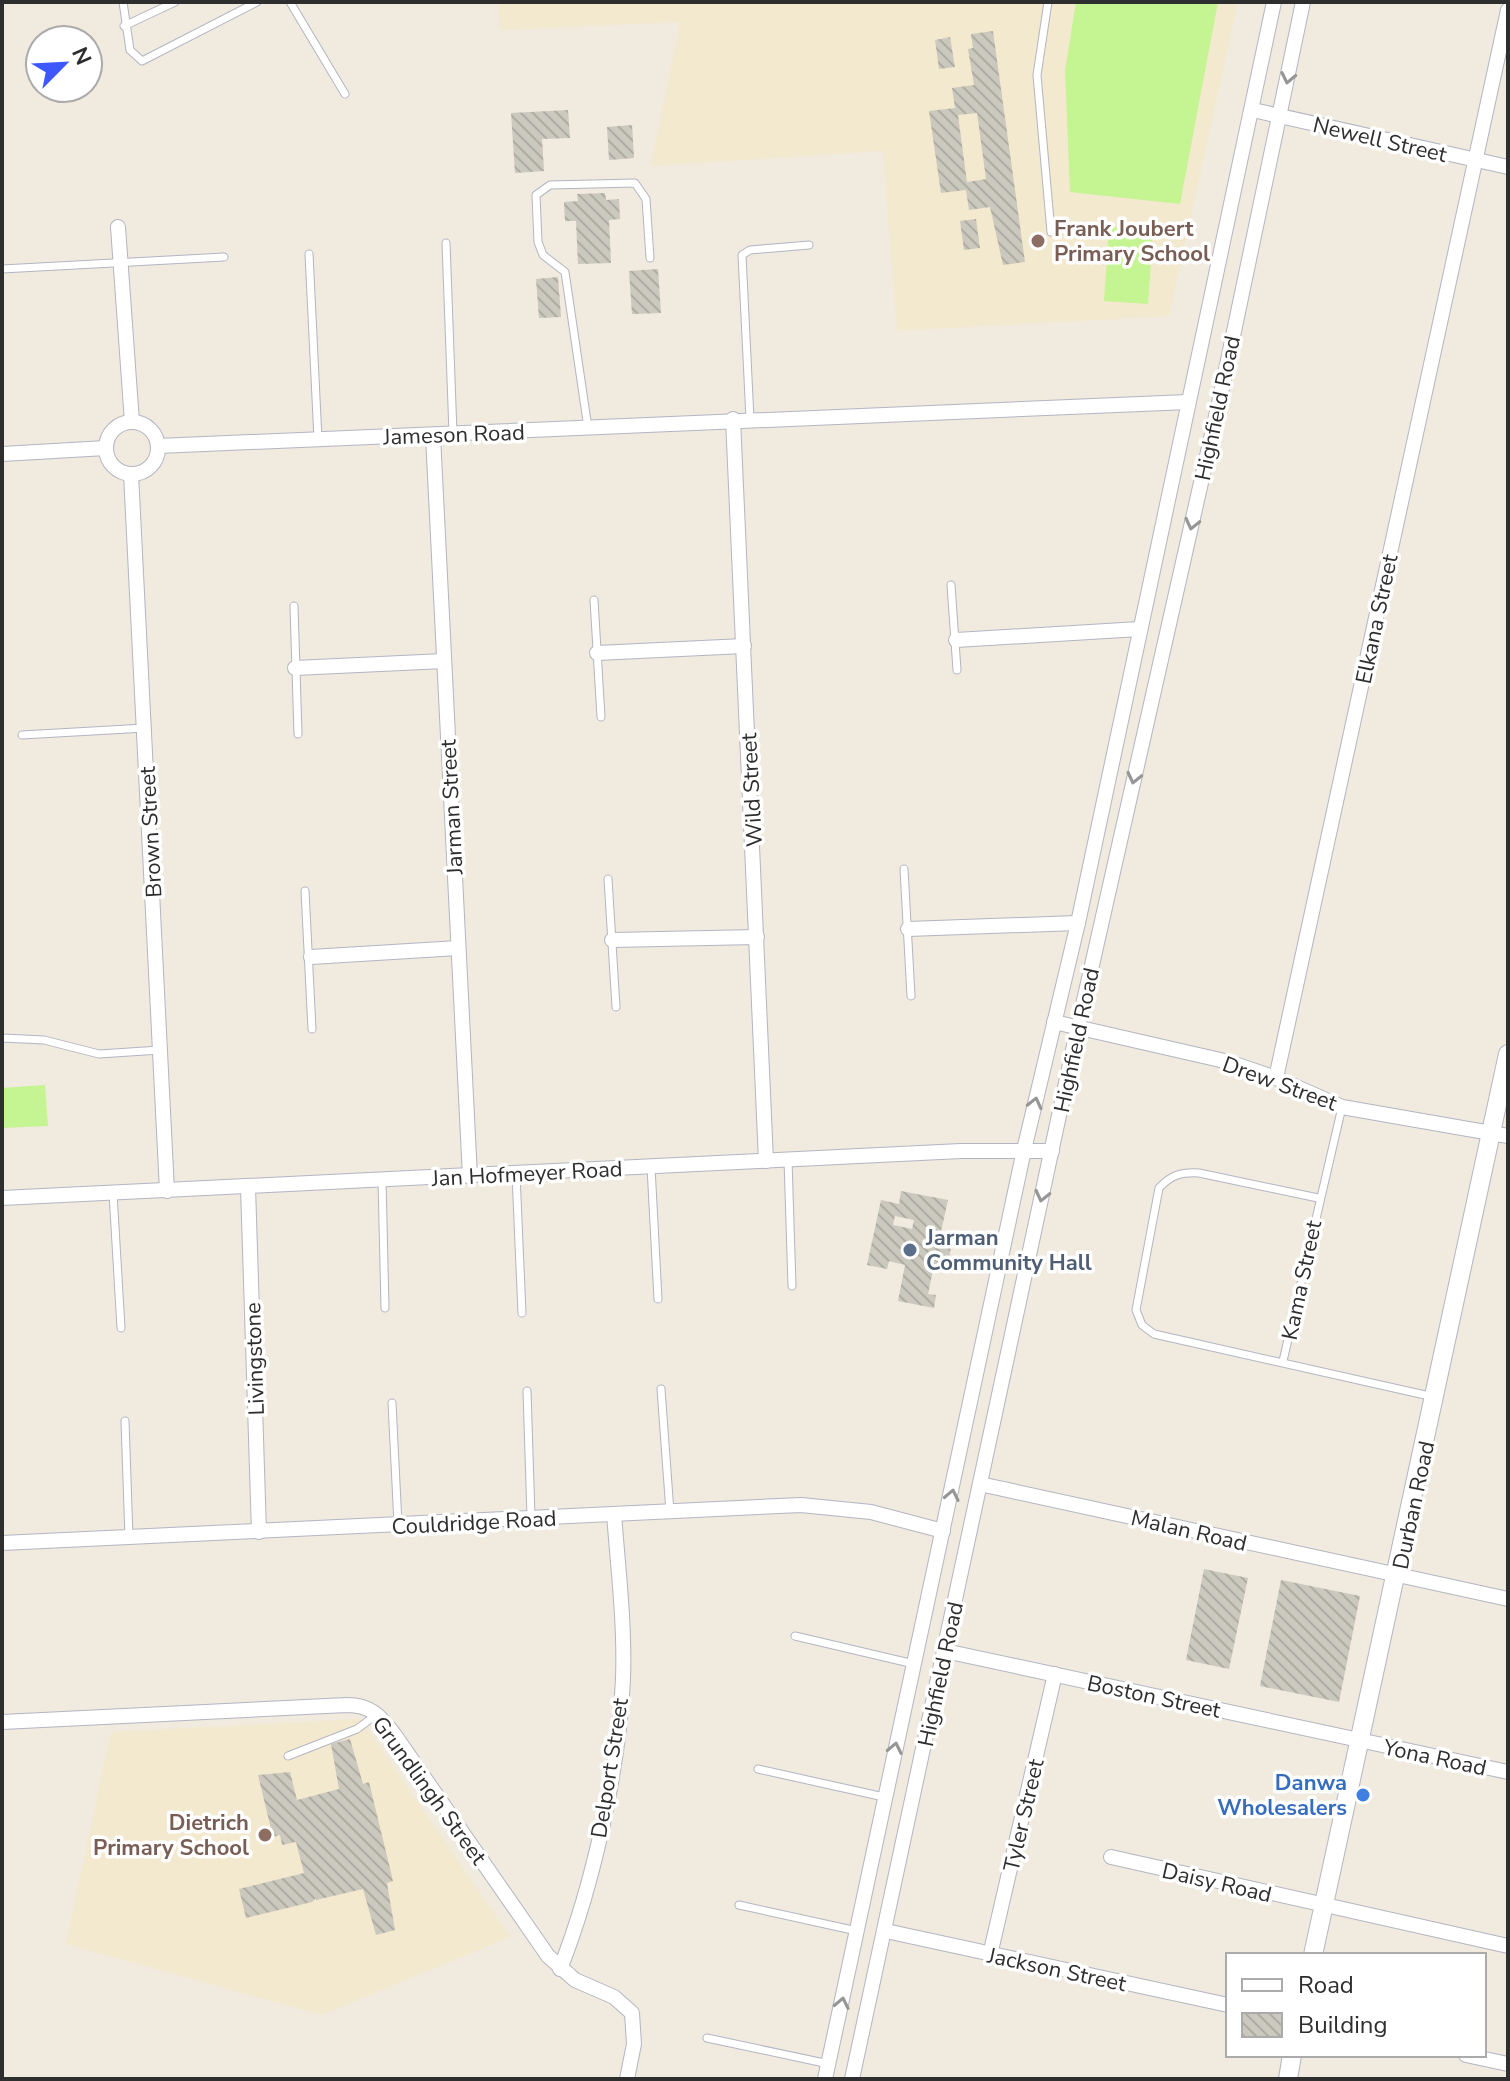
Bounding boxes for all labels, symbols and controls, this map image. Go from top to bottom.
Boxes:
north arrow [24,24,104,104]
text: N [64,43,98,70]
one-way arrow [1280,72,1297,85]
street label: Newell Street [1310,110,1450,170]
place label: Frank Joubert Primary School [1054,214,1210,269]
marker: Frank Joubert Primary School [1029,232,1047,250]
street label: Highfield Road [1188,333,1248,483]
street label: Jameson Road [382,418,525,452]
one-way arrow [1184,517,1201,530]
street label: Elkana Street [1349,551,1405,687]
street label: Wild Street [734,732,770,848]
street label: Jarman Street [433,738,471,876]
street label: Brown Street [133,765,169,898]
one-way arrow [1126,770,1143,784]
street label: Highfield Road [1047,965,1107,1115]
street label: Drew Street [1218,1049,1341,1119]
one-way arrow [1026,1097,1043,1111]
street label: Jan Hofmeyer Road [430,1154,623,1194]
one-way arrow [1034,1188,1051,1202]
street label: Kama Street [1275,1217,1329,1343]
place label: Jarman Community Hall [925,1223,1092,1278]
marker: Jarman Community Hall [901,1241,919,1259]
street label: Livingstone [238,1302,272,1416]
street label: Durban Road [1386,1438,1442,1572]
one-way arrow [943,1488,960,1502]
street label: Malan Road [1128,1503,1250,1559]
street label: Couldridge Road [391,1504,557,1542]
street label: Highfield Road [911,1599,971,1749]
street label: Boston Street [1084,1668,1224,1726]
street label: Delport Street [584,1696,636,1840]
street label: Grundlingh Street [365,1710,493,1871]
street label: Yona Road [1380,1732,1489,1784]
one-way arrow [886,1742,903,1756]
street label: Tyler Street [996,1756,1052,1875]
place label: Danwa Wholesalers [1217,1768,1347,1823]
marker: Danwa Wholesalers [1354,1786,1372,1804]
place label: Dietrich Primary School [93,1808,249,1863]
marker: Dietrich Primary School [256,1826,274,1844]
street label: Daisy Road [1159,1856,1275,1910]
street label: Jackson Street [984,1940,1129,1999]
legend [1226,1953,1486,2057]
text: Road [1298,1969,1354,2001]
one-way arrow [833,1997,850,2010]
text: Building [1298,2009,1388,2041]

